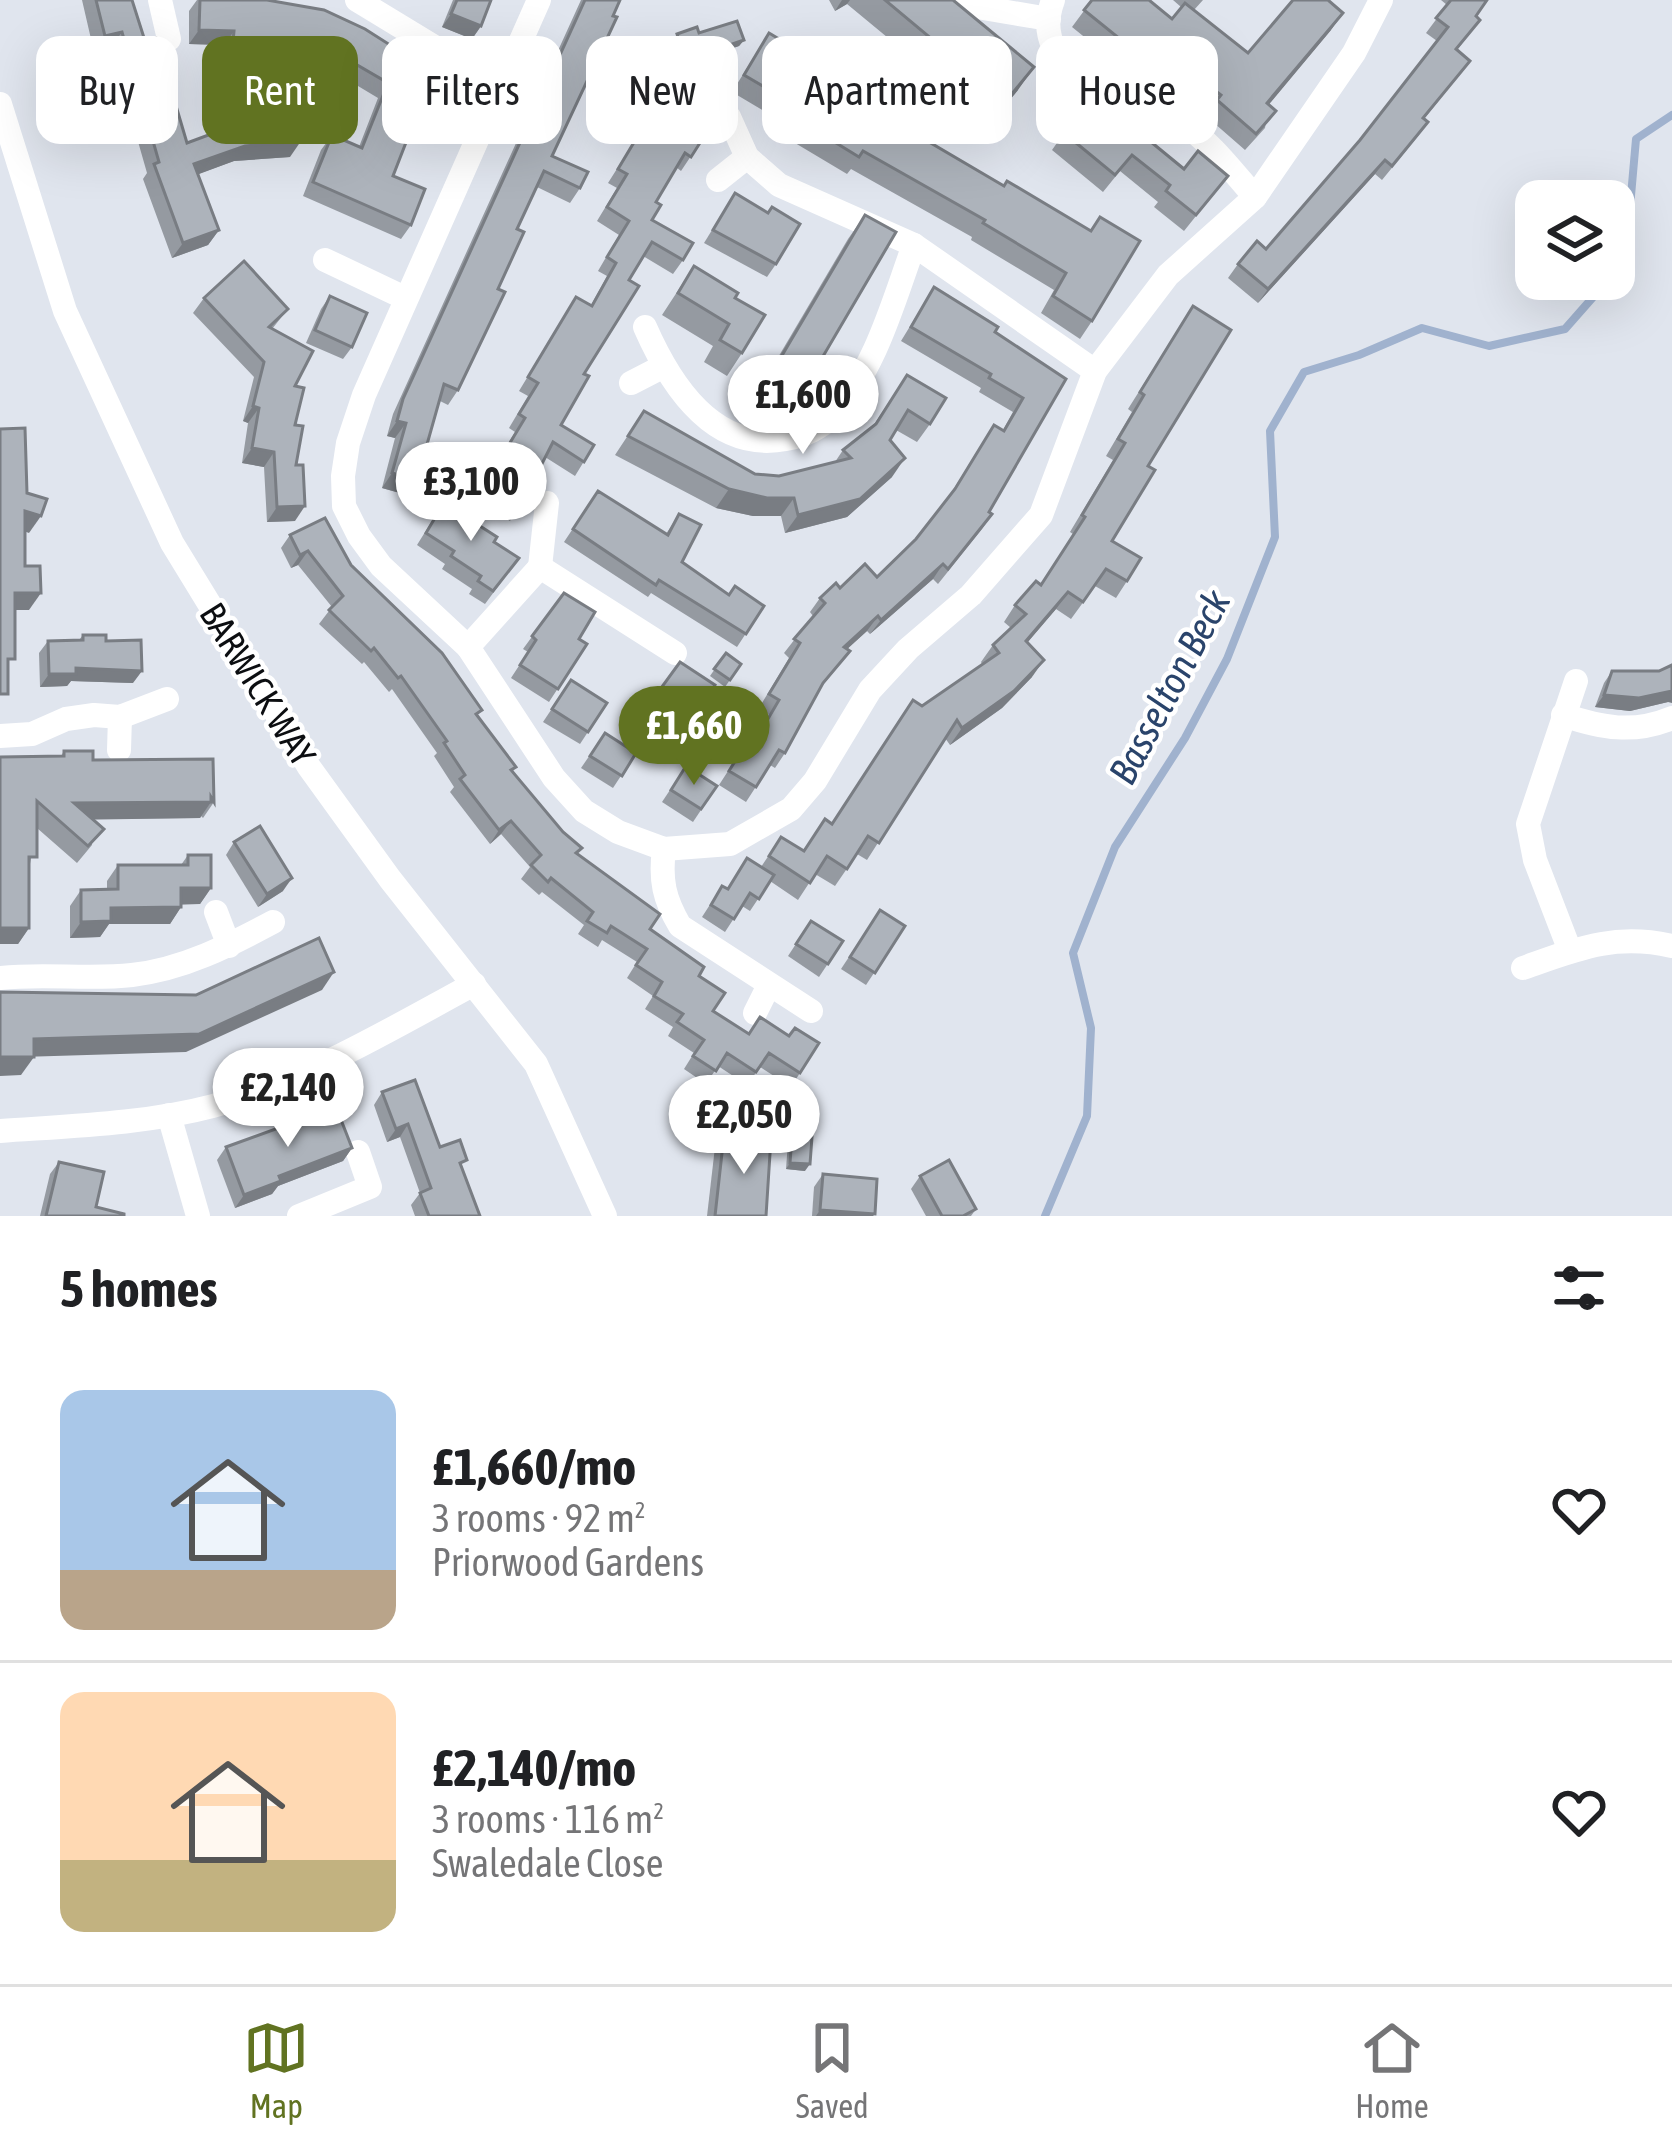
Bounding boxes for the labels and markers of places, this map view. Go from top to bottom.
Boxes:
pin: £1,600 [705,355,901,457]
pin: £3,100 [373,442,569,544]
pin: £1,660 [596,686,792,788]
pin: £2,140 [190,1048,386,1150]
pin: £2,050 [646,1075,842,1177]

